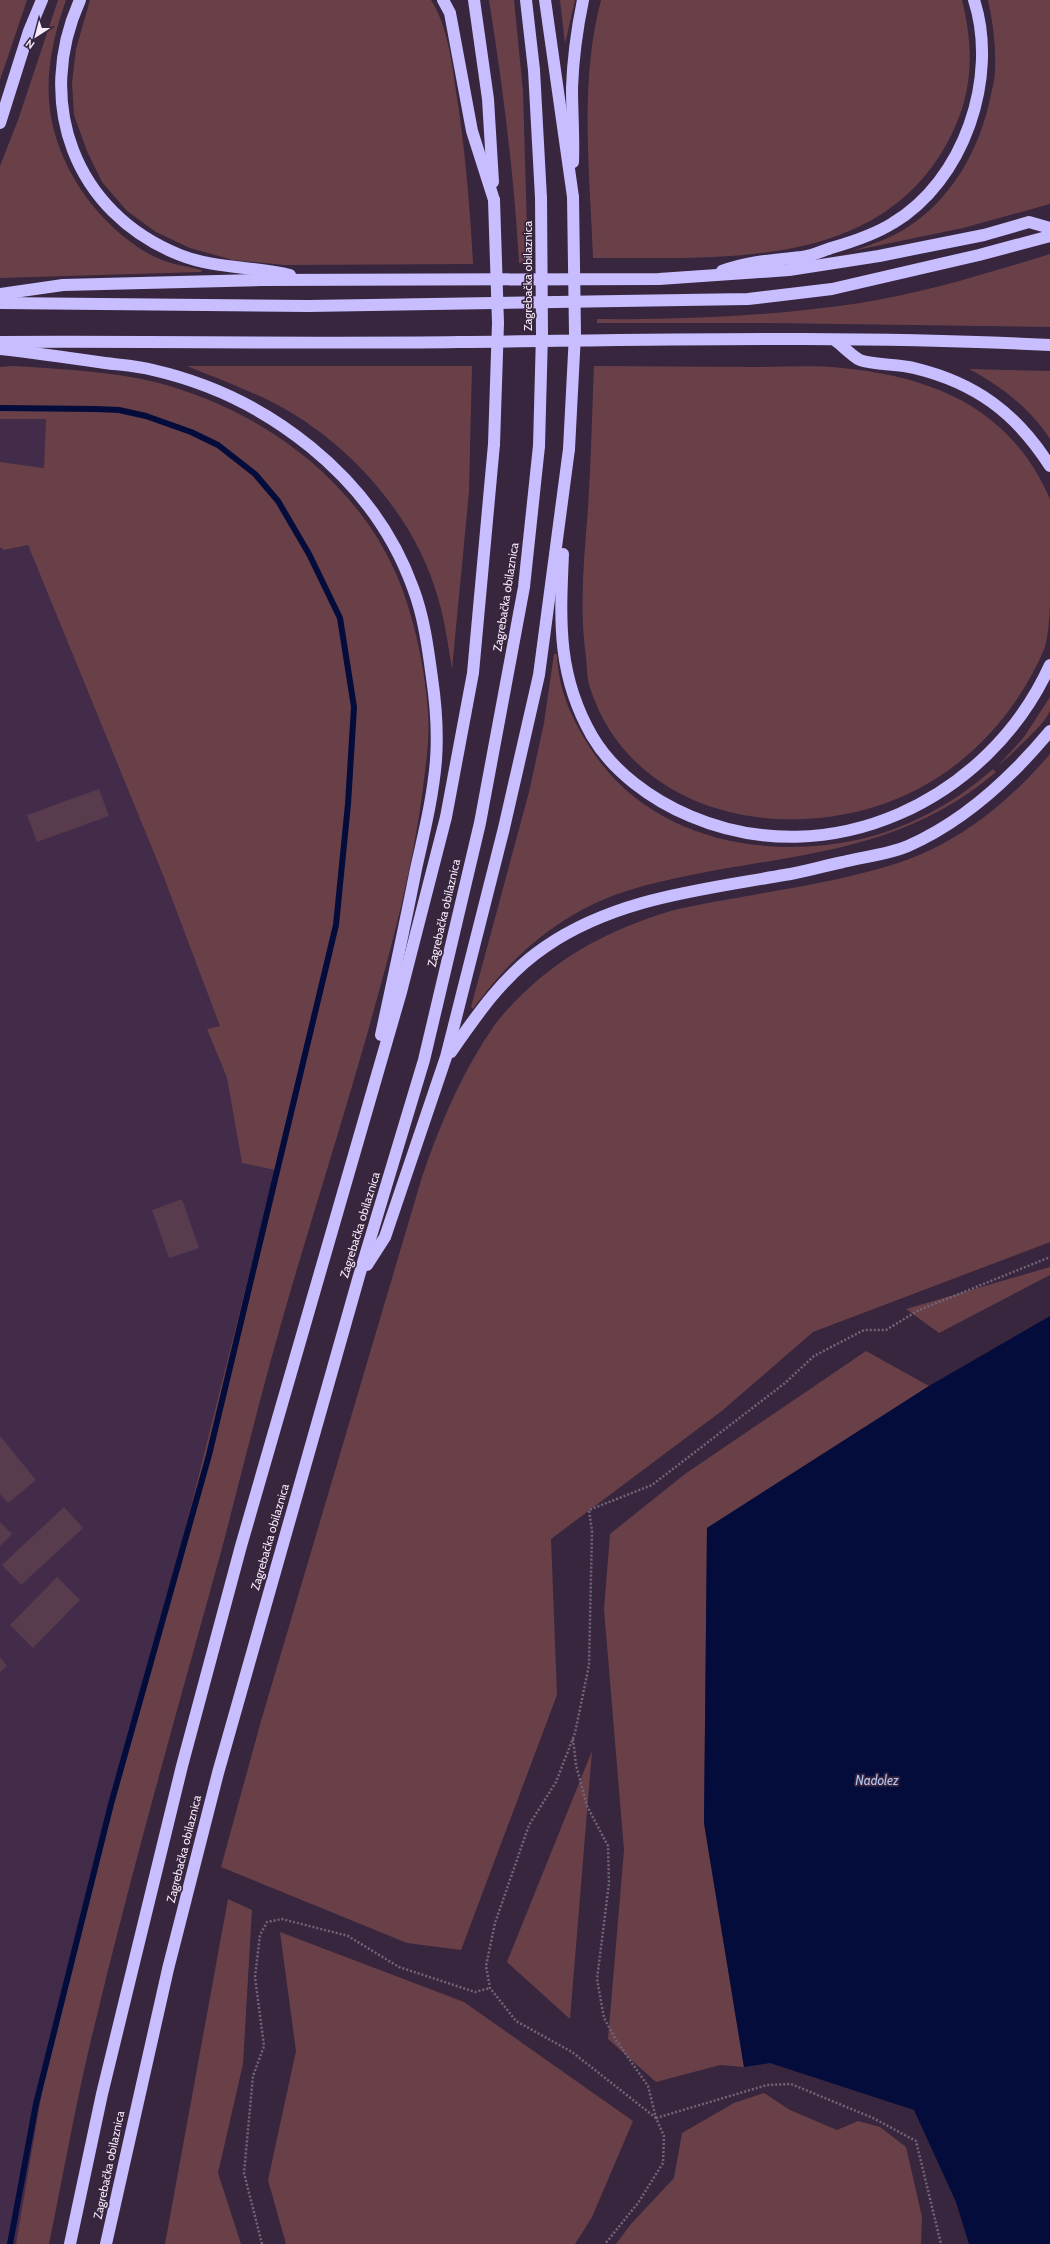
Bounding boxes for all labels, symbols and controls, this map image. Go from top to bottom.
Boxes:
north arrow [16,16,56,56]
text: N [23,36,37,52]
street label: Zagrebačka obilaznica [520,221,535,331]
street label: Zagrebačka obilaznica [489,541,522,652]
street label: Zagrebačka obilaznica [424,857,463,968]
street label: Zagrebačka obilaznica [336,1170,383,1280]
street label: Zagrebačka obilaznica [247,1482,292,1592]
water label: Nadolez [855,1772,899,1788]
street label: Zagrebačka obilaznica [163,1793,204,1904]
street label: Zagrebačka obilaznica [90,2109,127,2220]

